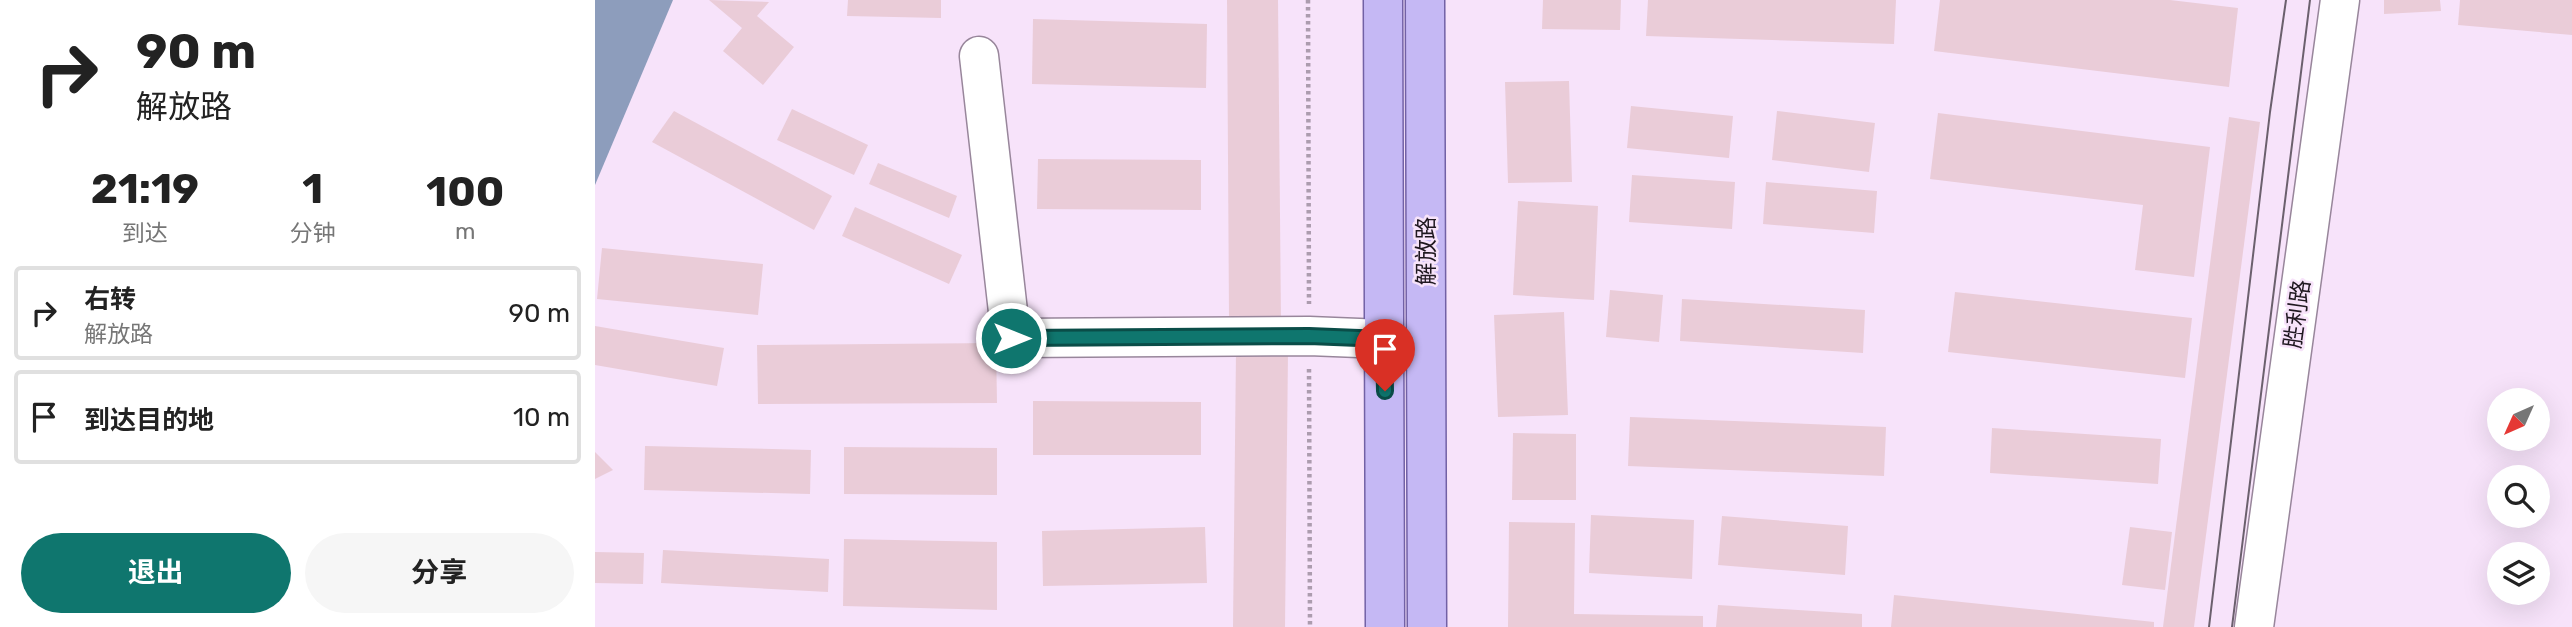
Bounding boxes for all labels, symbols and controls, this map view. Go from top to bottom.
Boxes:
text: 90 m [136,22,256,80]
icon: right [21,28,112,119]
text: 解放路 [136,88,232,126]
text: 21:19 [91,164,199,214]
text: 1 [302,164,323,214]
text: 100 [426,167,504,217]
text: m [455,217,476,245]
street label: 解放路 [1412,217,1440,286]
text: 到达 [122,219,168,247]
text: 分钟 [290,219,336,247]
street label: 胜利路 [2278,278,2316,350]
text: 右转 [84,284,136,315]
icon: right [25,294,63,332]
text: 90 m [509,298,570,329]
position arrow [974,301,1048,375]
pin [1355,319,1415,391]
text: 解放路 [84,320,153,348]
icon: arrive [1366,330,1404,368]
north arrow [2487,388,2550,452]
map controls [2487,388,2550,605]
icon: arrive [25,398,63,436]
text: 10 m [513,402,570,433]
text: 到达目的地 [84,405,214,436]
button: search [2487,465,2550,528]
button: 退出 [21,533,291,613]
button: 分享 [305,533,574,613]
button: layers [2487,542,2550,605]

